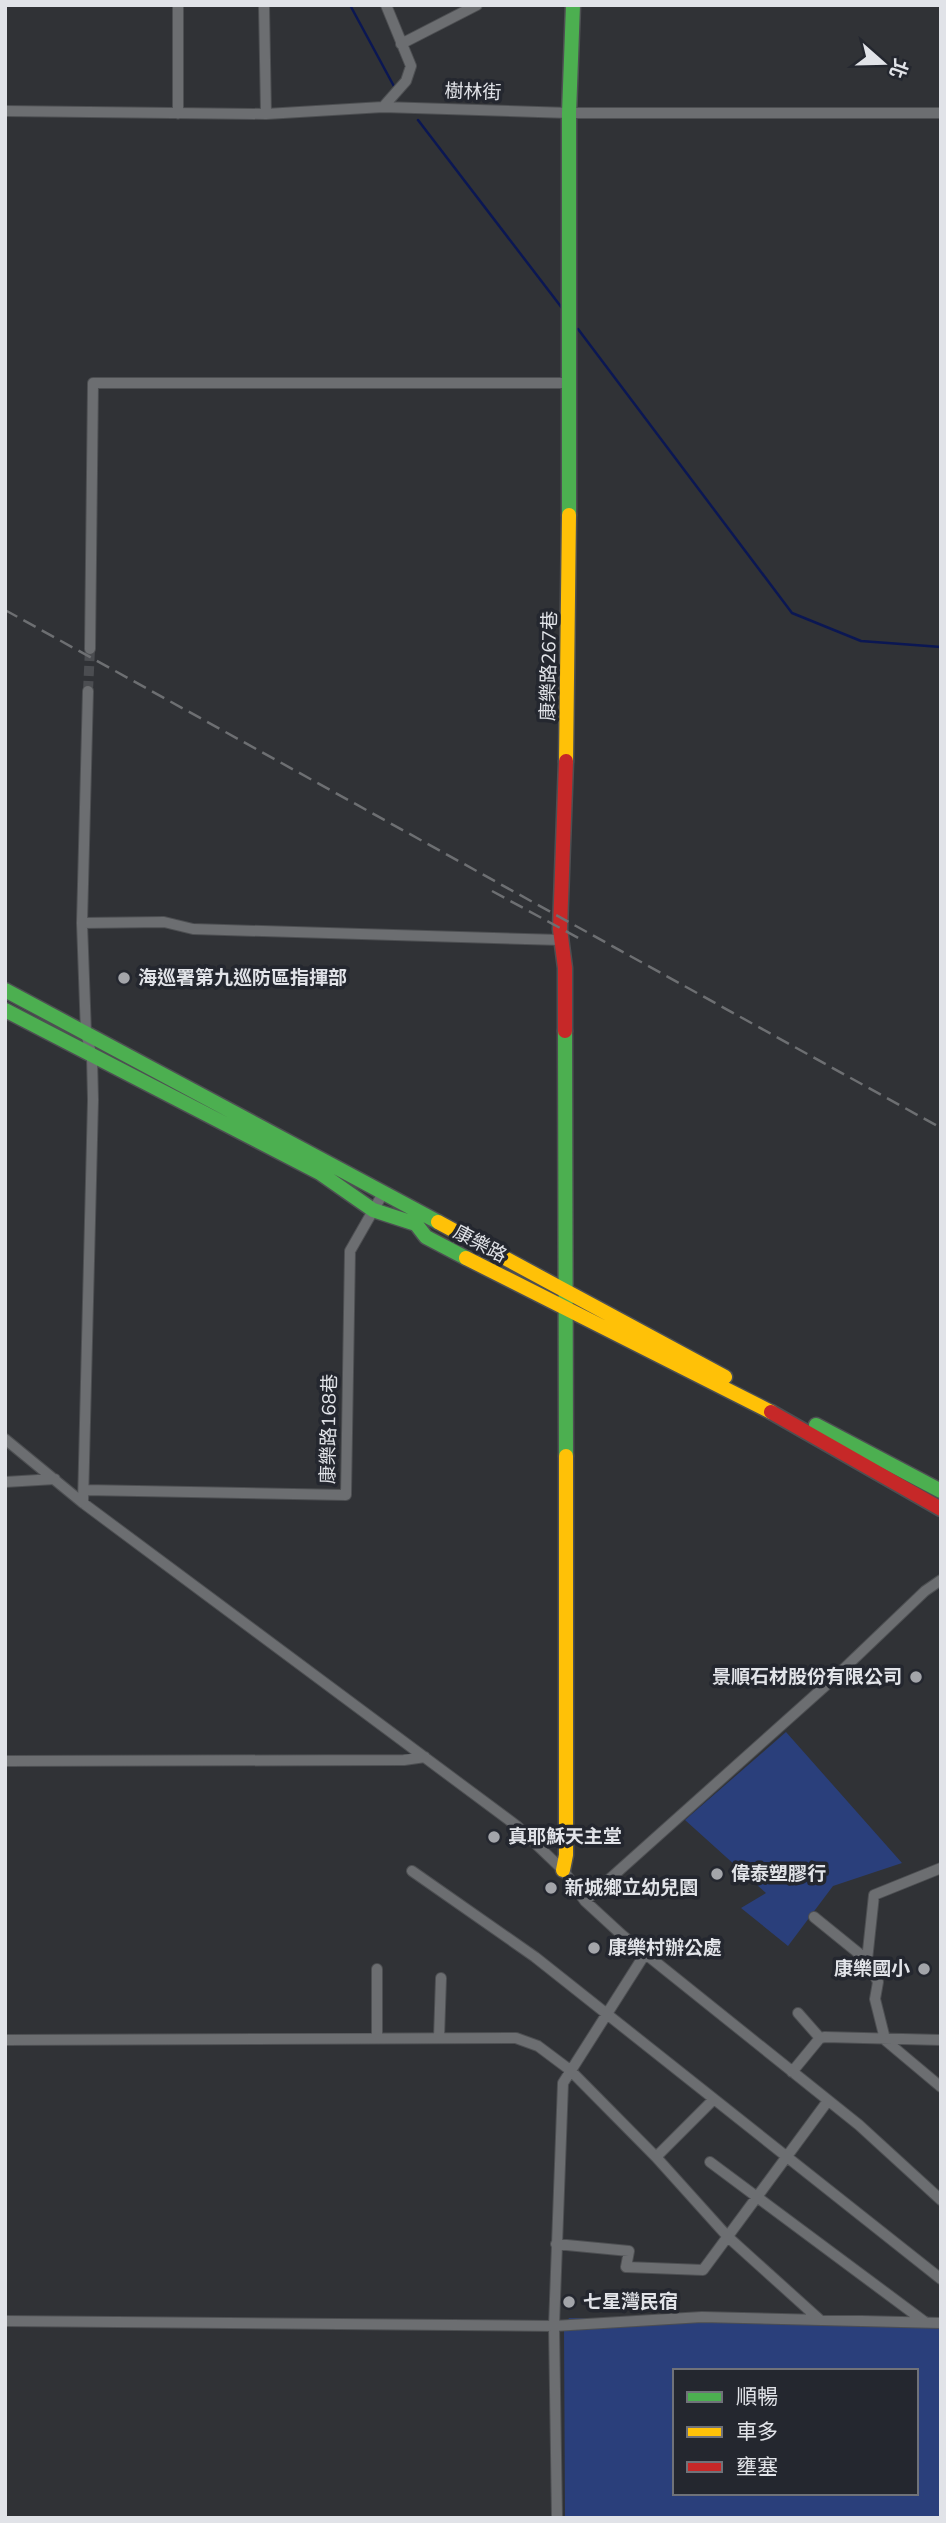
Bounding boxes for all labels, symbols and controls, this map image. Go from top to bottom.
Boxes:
north arrow [848,28,918,98]
text: 北 [883,55,914,82]
street label: 樹林街 [444,78,502,106]
street label: 康樂路267巷 [535,611,563,721]
place label: 海巡署第九巡防區指揮部 [138,965,347,991]
marker: 海巡署第九巡防區指揮部 [116,970,132,986]
street label: 康樂路 [449,1219,511,1269]
street label: 康樂路168巷 [315,1374,343,1484]
place label: 景順石材股份有限公司 [712,1664,902,1690]
marker: 景順石材股份有限公司 [908,1669,924,1685]
place label: 真耶穌天主堂 [508,1824,622,1850]
marker: 真耶穌天主堂 [486,1829,502,1845]
place label: 偉泰塑膠行 [731,1861,826,1887]
marker: 偉泰塑膠行 [709,1866,725,1882]
place label: 新城鄉立幼兒園 [565,1875,698,1901]
marker: 新城鄉立幼兒園 [543,1880,559,1896]
place label: 康樂村辦公處 [608,1935,722,1961]
marker: 康樂村辦公處 [586,1940,602,1956]
place label: 康樂國小 [834,1956,910,1982]
marker: 康樂國小 [916,1961,932,1977]
place label: 七星灣民宿 [583,2289,678,2315]
marker: 七星灣民宿 [561,2294,577,2310]
legend [673,2369,918,2495]
text: 順暢 [736,2383,778,2411]
text: 車多 [736,2418,778,2446]
text: 壅塞 [736,2453,778,2481]

